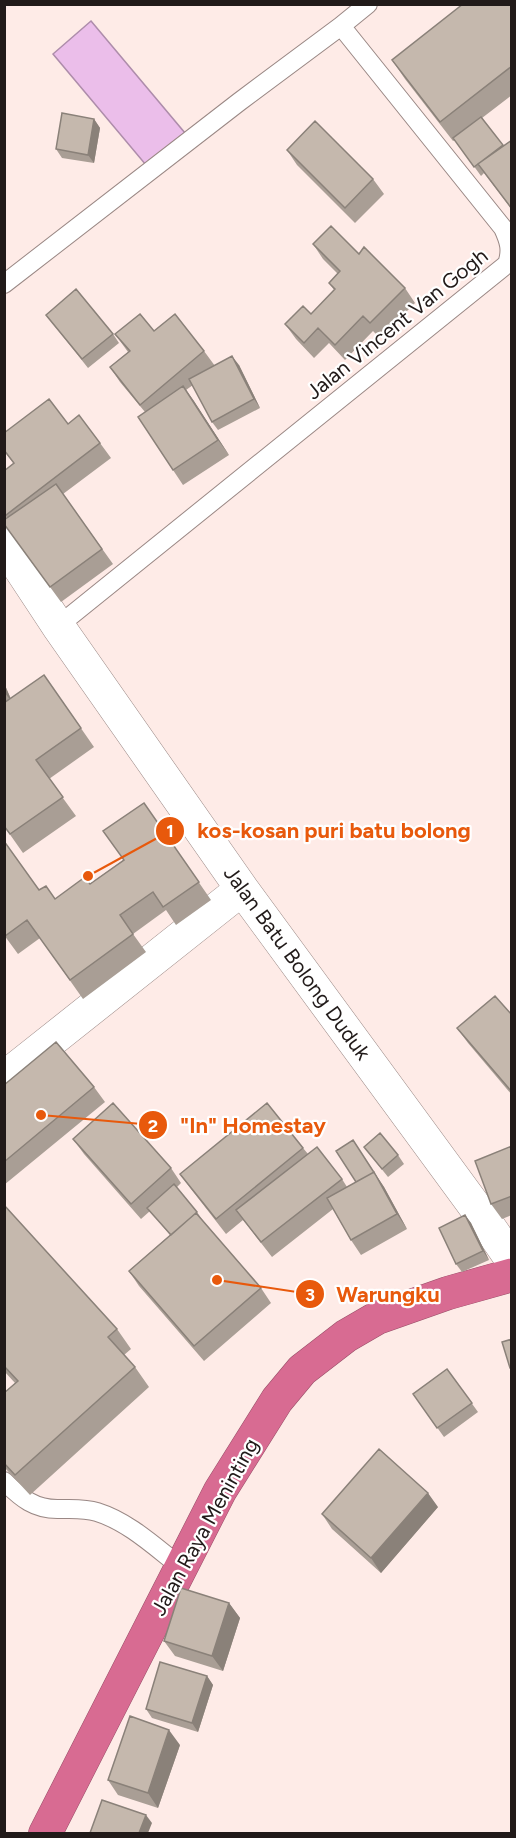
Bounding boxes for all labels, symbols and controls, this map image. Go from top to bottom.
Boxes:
street label: Jalan Vincent Van Gogh [301,243,492,404]
callout: kos-kosan puri batu bolong [155,811,483,851]
text: kos-kosan puri batu bolong [197,817,471,844]
text: 1 [166,820,174,842]
street label: Jalan Batu Bolong Duduk [219,861,377,1065]
callout: "In" Homestay [138,1105,338,1145]
text: "In" Homestay [180,1112,326,1139]
text: 2 [148,1115,158,1137]
callout: Warungku [295,1274,452,1314]
text: Warungku [336,1281,440,1308]
text: 3 [305,1284,315,1306]
street label: Jalan Raya Meninting [145,1434,264,1620]

